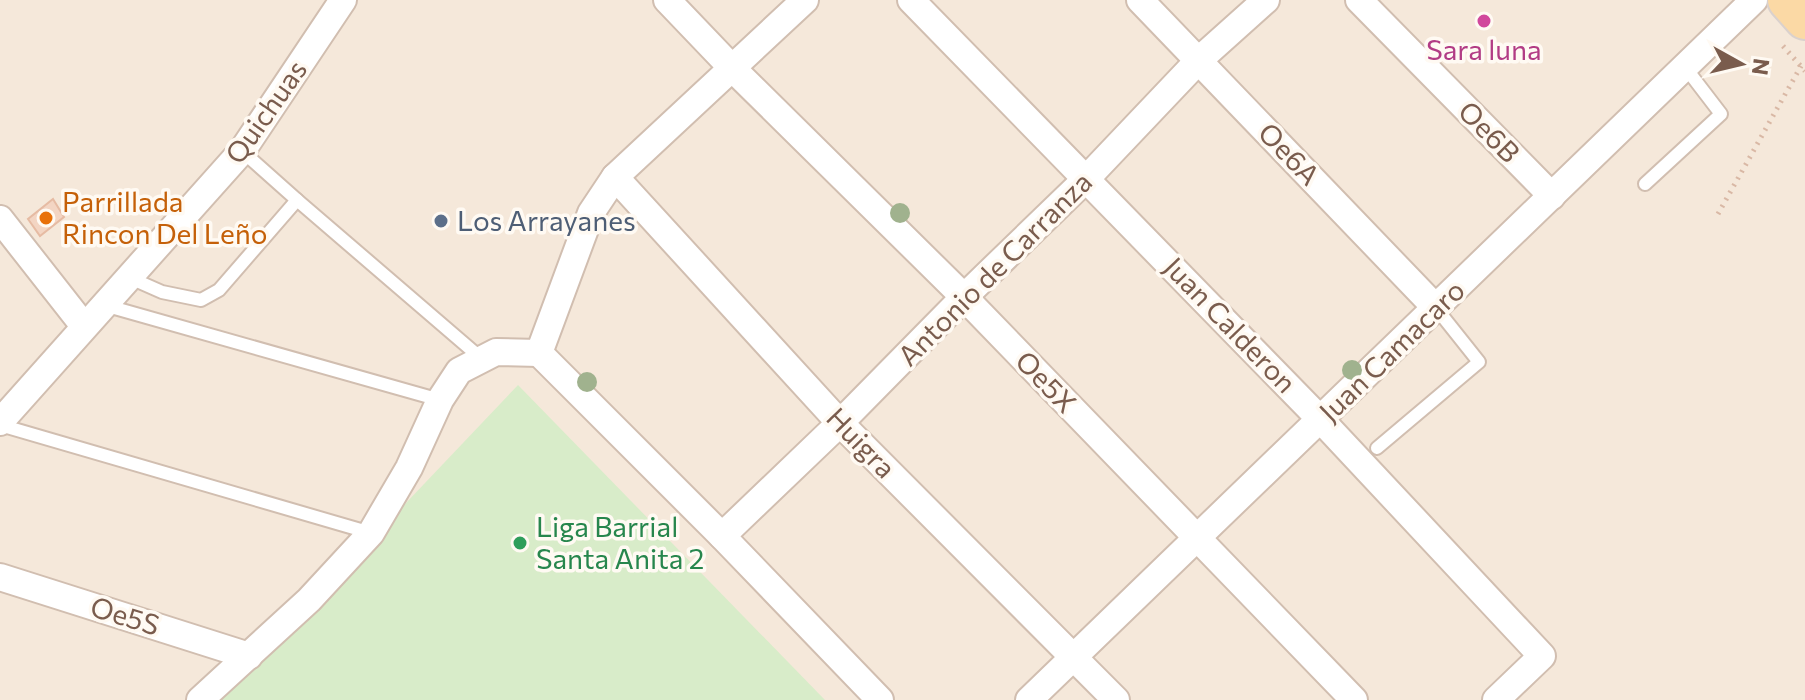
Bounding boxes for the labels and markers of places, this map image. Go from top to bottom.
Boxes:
marker: Sara luna [1475,12,1493,30]
place label: Sara luna [1426,32,1542,66]
place label: Parrillada Rincon Del Leño [62,184,267,250]
place label: Los Arrayanes [457,203,636,237]
marker: Parrillada Rincon Del Leño [37,209,55,227]
marker: Los Arrayanes [432,212,450,230]
place label: Liga Barrial Santa Anita 2 [536,509,704,575]
marker: Liga Barrial Santa Anita 2 [511,534,529,552]

